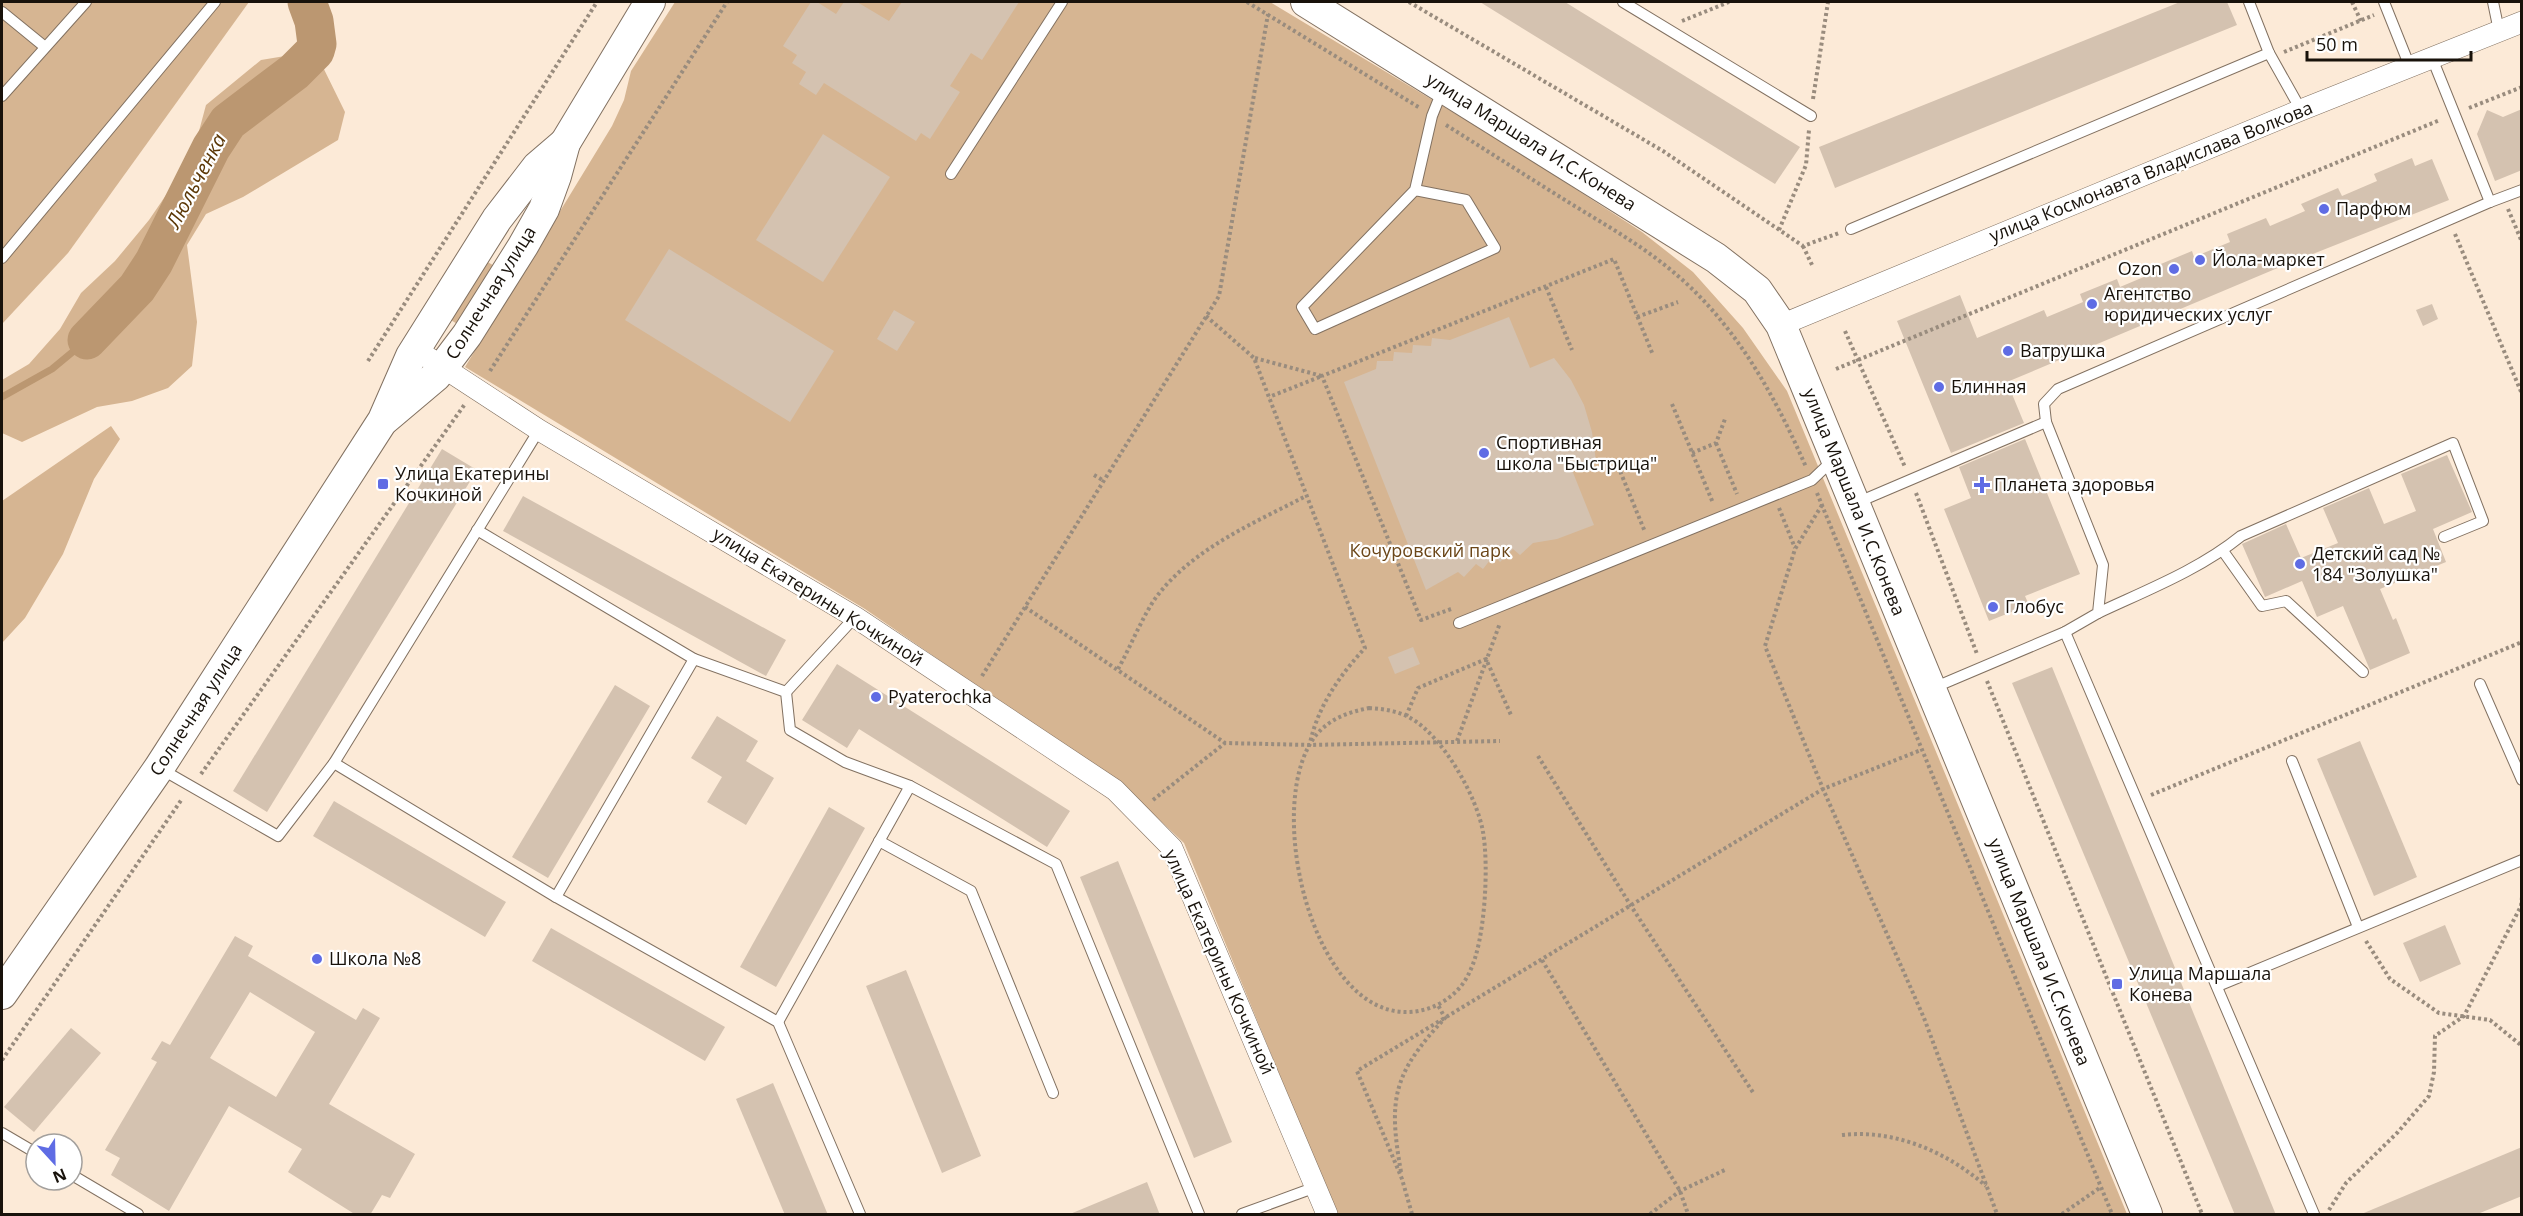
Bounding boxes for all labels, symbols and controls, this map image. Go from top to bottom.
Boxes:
scale bar [2307,24,2470,62]
text: 50 m [2316,32,2358,56]
street label: улица Маршала И.С.Конева [1422,67,1641,216]
street label: улица Космонавта Владислава Волкова [1985,95,2316,247]
water label: Люльченка [159,129,232,234]
place label: Парфюм [2336,196,2411,220]
marker: Парфюм [2317,202,2331,216]
street label: Солнечная улица [439,221,541,364]
place label: Йола-маркет [2212,247,2325,271]
marker: Йола-маркет [2193,253,2207,267]
place label: Ozon [2118,256,2162,280]
marker: Ozon [2167,262,2181,276]
place label: Агентство юридических услуг [2104,281,2273,326]
marker: Агентство юридических услуг [2085,297,2099,311]
place label: Ватрушка [2020,338,2105,362]
marker: Ватрушка [2001,344,2015,358]
place label: Блинная [1951,374,2027,398]
marker: Блинная [1932,380,1946,394]
street label: улица Маршала И.С.Конева [1798,384,1912,619]
place label: Спортивная школа "Быстрица" [1496,430,1657,475]
marker: Спортивная школа "Быстрица" [1477,446,1491,460]
place label: Улица Екатерины Кочкиной [395,461,549,506]
place label: Планета здоровья [1994,472,2155,496]
marker: Улица Екатерины Кочкиной [376,477,390,491]
marker: Планета здоровья [1975,478,1989,492]
street label: улица Екатерины Кочкиной [709,521,928,671]
park label: Кочуровский парк [1350,538,1511,562]
place label: Детский сад № 184 "Золушка" [2312,541,2440,586]
marker: Детский сад № 184 "Золушка" [2293,557,2307,571]
place label: Глобус [2005,594,2064,618]
marker: Глобус [1986,600,2000,614]
street label: Солнечная улица [143,639,247,780]
place label: Pyaterochka [888,684,992,708]
marker: Pyaterochka [869,690,883,704]
street label: улица Маршала И.С.Конева [1983,834,2097,1069]
street label: улица Екатерины Кочкиной [1159,845,1281,1078]
place label: Школа №8 [329,946,421,970]
marker: Школа №8 [310,952,324,966]
place label: Улица Маршала Конева [2129,961,2271,1006]
marker: Улица Маршала Конева [2110,977,2124,991]
north arrow [24,1132,84,1192]
text: N [49,1163,70,1189]

